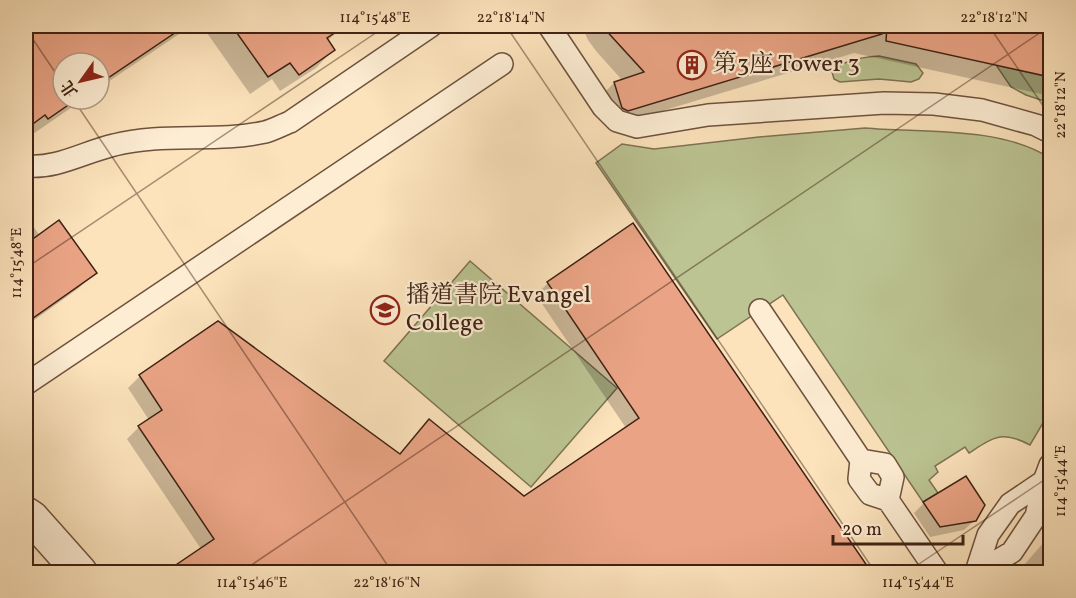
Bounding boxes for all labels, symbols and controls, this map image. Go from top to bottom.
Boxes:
text: 114°15'48"E [340,8,411,29]
text: 22°18'14"N [477,8,545,29]
text: 22°18'12"N [960,8,1028,29]
place label: 第3座 Tower 3 [713,48,860,82]
building icon: 第3座 Tower 3 [676,49,708,81]
north arrow [51,51,111,111]
text: 22°18'12"N [1051,71,1072,139]
text: 北 [57,75,84,101]
text: 114°15'48"E [7,228,28,299]
place label: 播道書院 Evangel College [406,279,591,341]
school or university icon: 播道書院 Evangel College [369,294,401,326]
text: 114°15'44"E [1051,445,1072,517]
scale bar [833,508,964,546]
text: 20 m [842,518,882,543]
text: 114°15'46"E [216,573,288,594]
text: 22°18'16"N [353,573,421,594]
text: 114°15'44"E [882,573,954,594]

